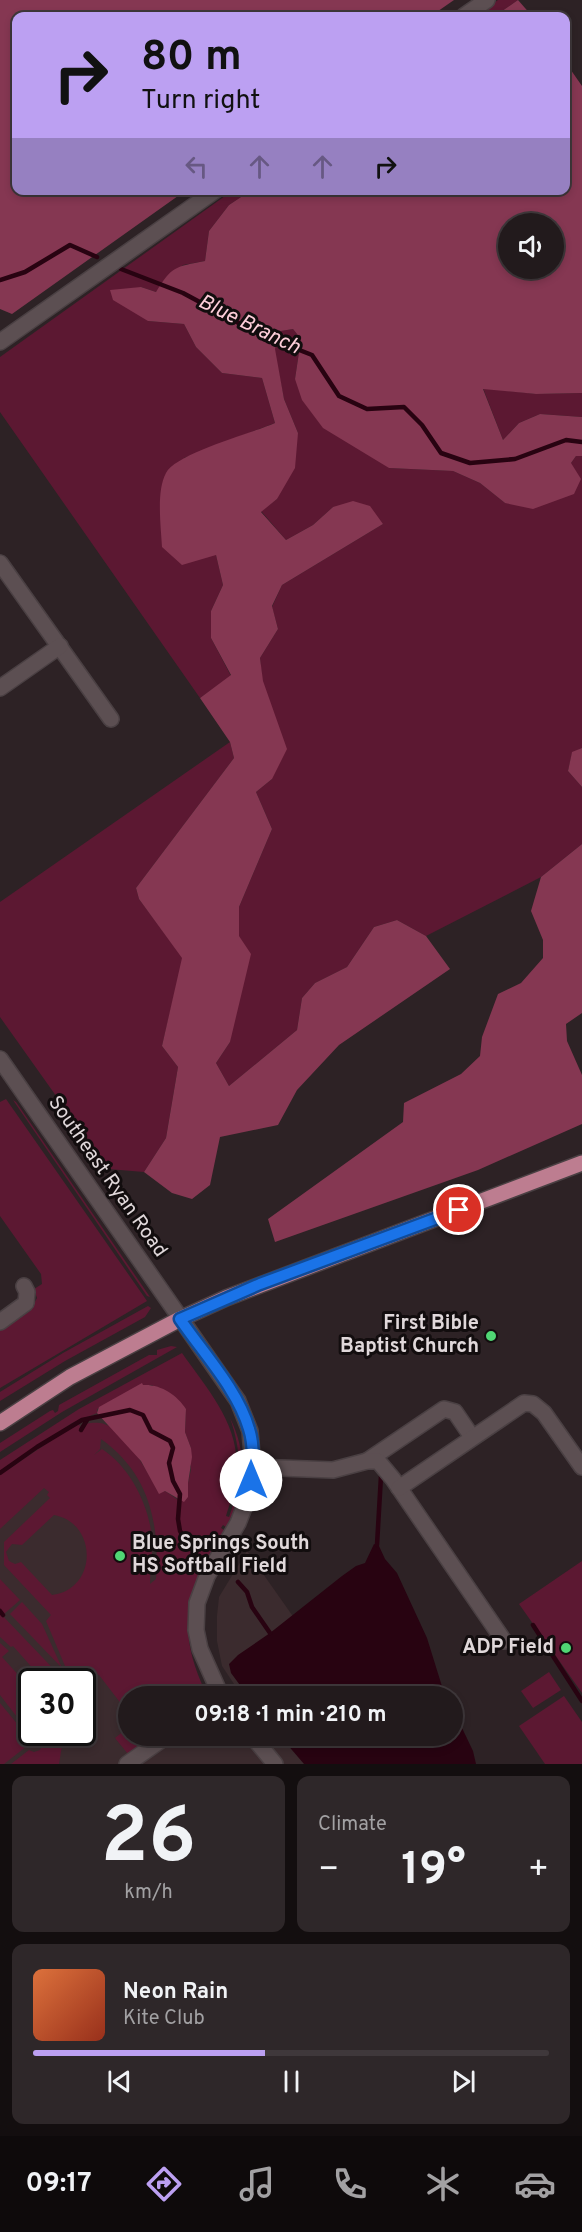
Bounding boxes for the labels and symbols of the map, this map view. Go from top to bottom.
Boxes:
water label: Blue Branch [194,289,305,362]
street label: Southeast Ryan Road [41,1091,173,1263]
pin [433,1184,484,1235]
place label: First Bible Baptist Church [340,1311,479,1360]
marker: First Bible Baptist Church [484,1329,498,1343]
position arrow [219,1448,283,1512]
place label: Blue Springs South HS Softball Field [132,1531,310,1580]
marker: Blue Springs South HS Softball Field [113,1549,127,1563]
place label: ADP Field [462,1635,554,1661]
marker: ADP Field [559,1641,573,1655]
speed limit sign: 30 [18,1668,96,1746]

